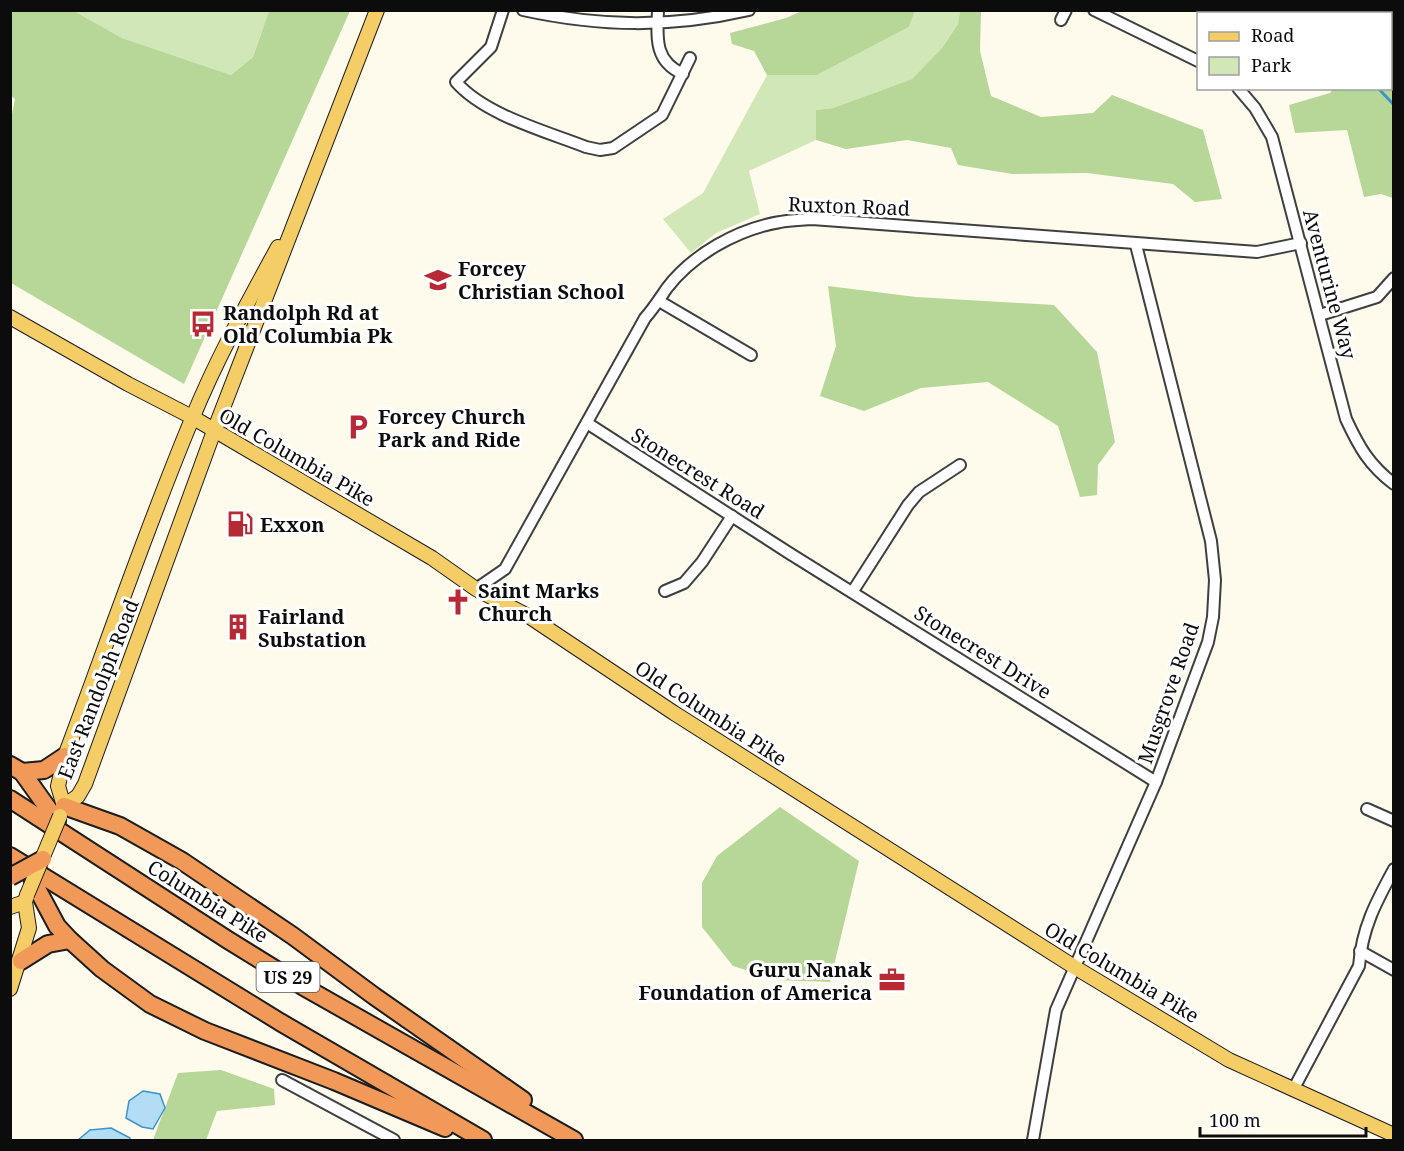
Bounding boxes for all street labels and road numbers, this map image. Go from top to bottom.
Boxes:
street label: Ruxton Road [787,190,911,222]
street label: Aventurine Way [1297,206,1363,363]
street label: Old Columbia Pike [214,401,380,513]
street label: Stonecrest Road [626,421,770,525]
street label: East Randolph Road [51,595,145,783]
street label: Stonecrest Drive [909,599,1057,705]
street label: Musgrove Road [1131,619,1205,767]
street label: Old Columbia Pike [630,654,792,772]
street label: Columbia Pike [143,853,273,949]
street label: Old Columbia Pike [1040,915,1204,1029]
road number: US 29 [256,962,320,992]

